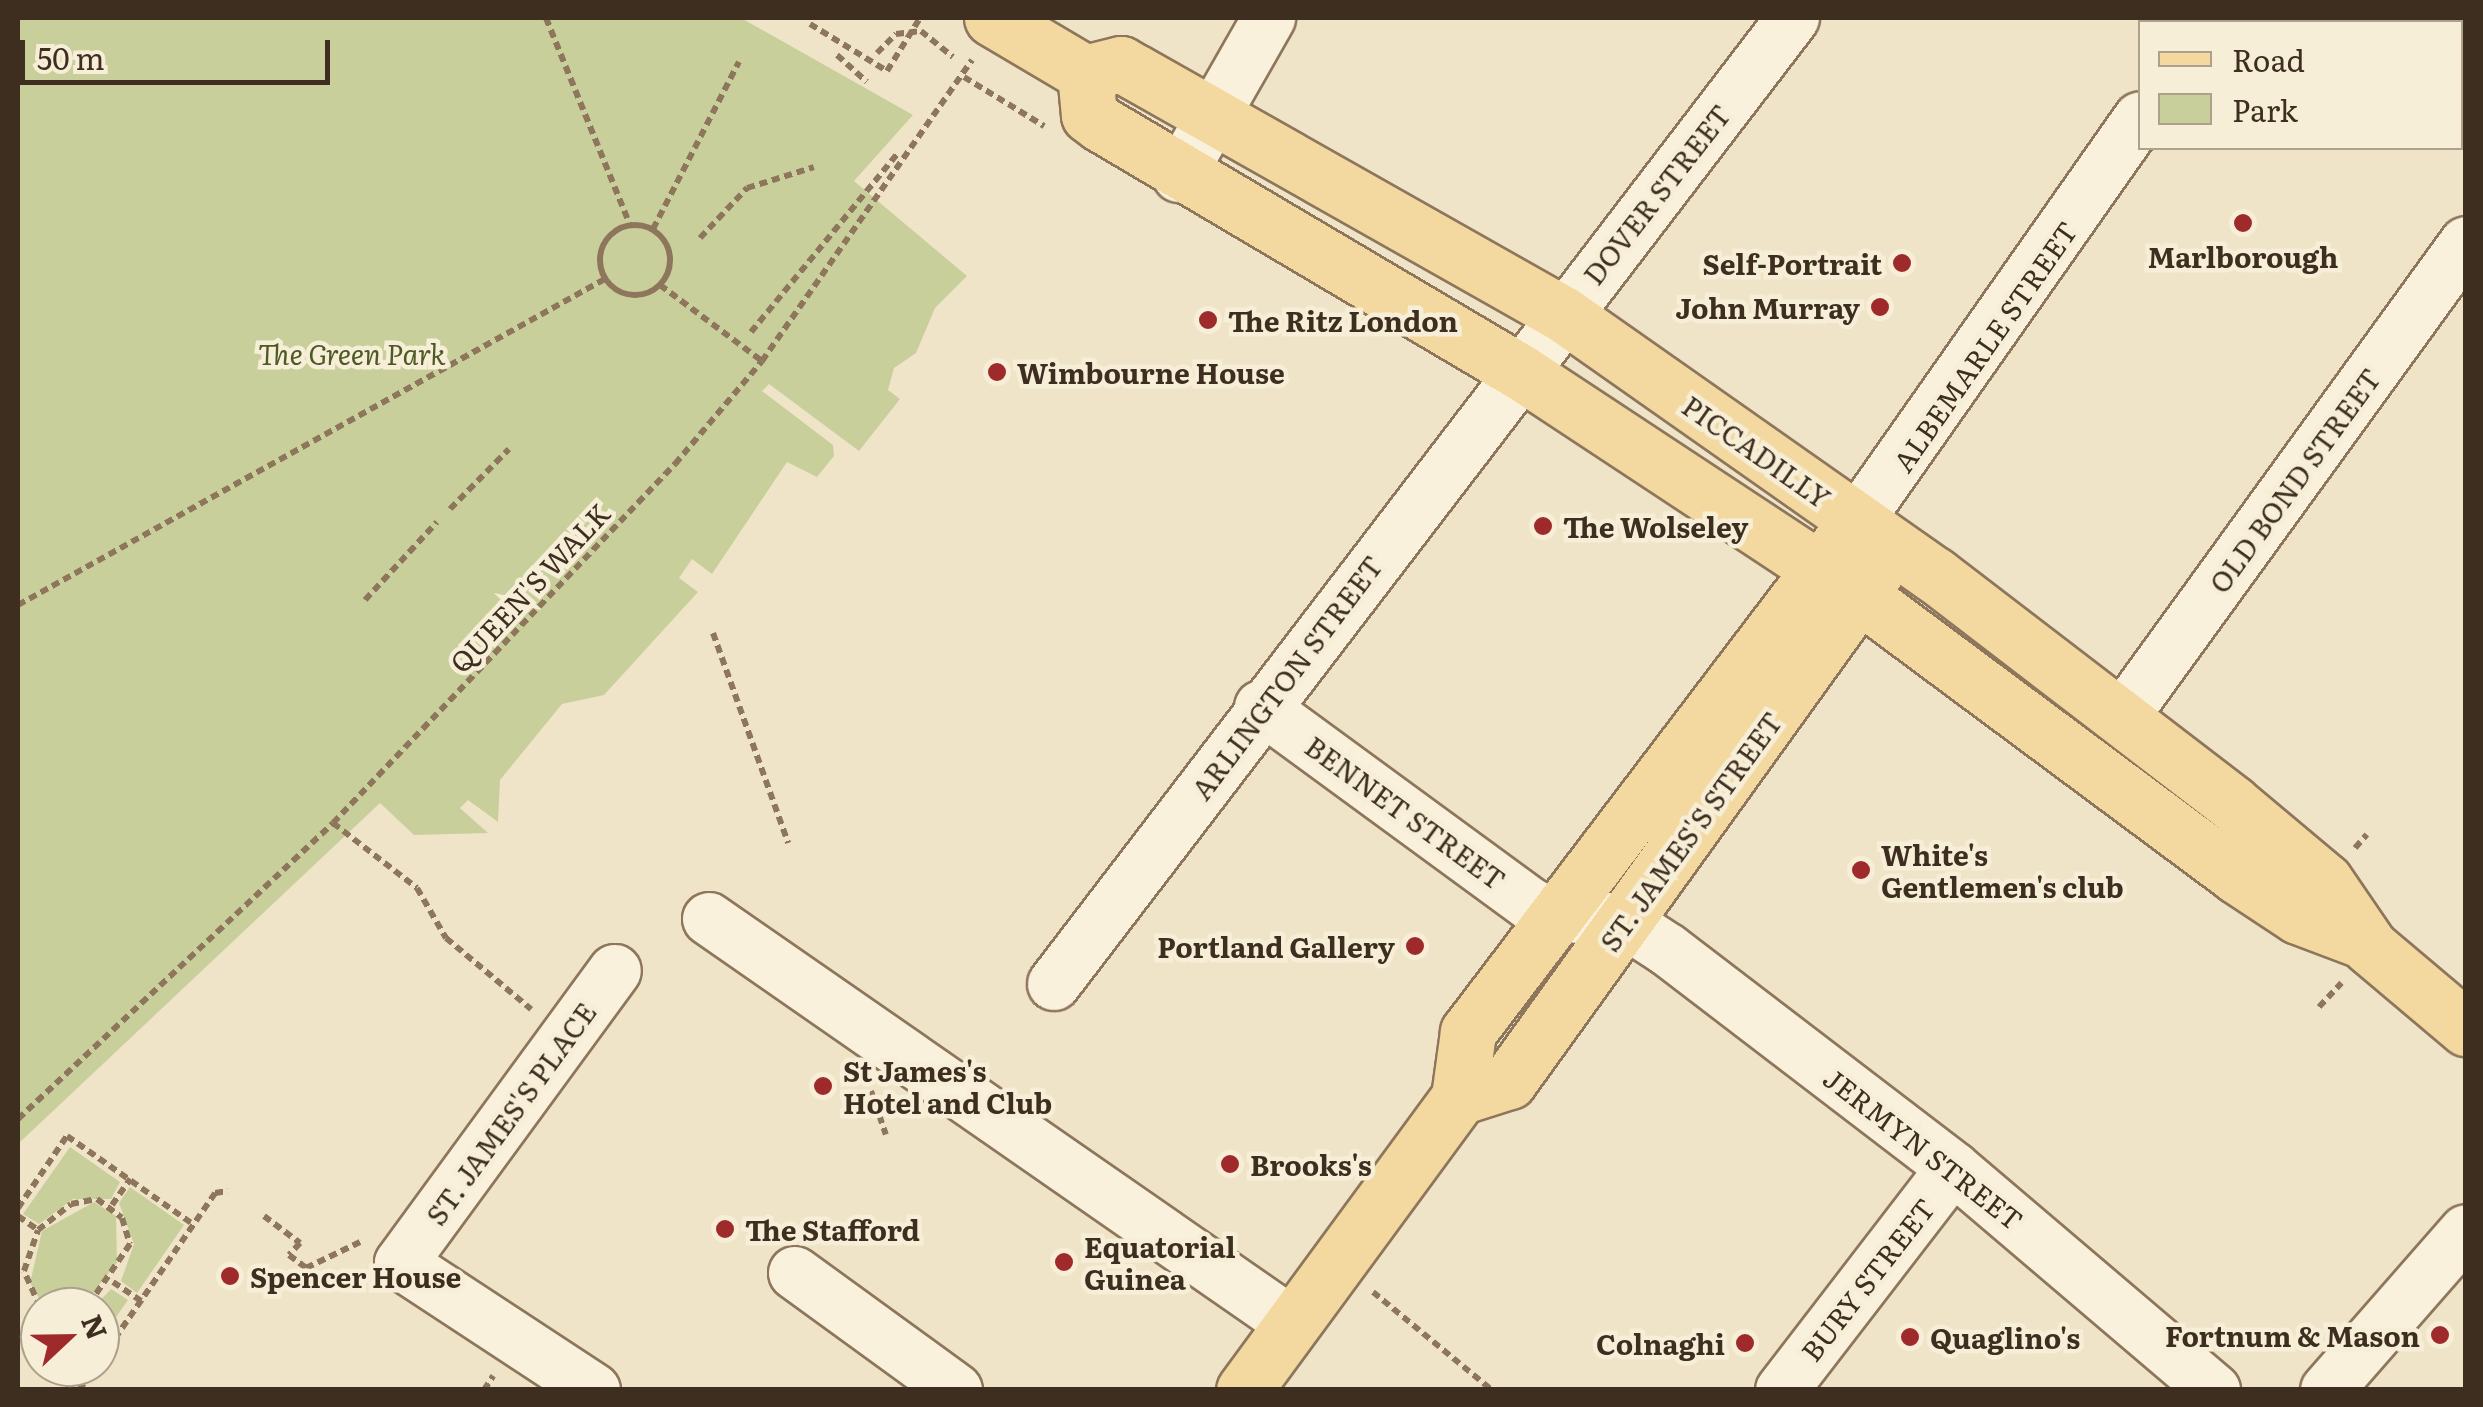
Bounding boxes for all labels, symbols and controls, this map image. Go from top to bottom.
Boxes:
scale bar [25,20,335,82]
legend [2138,20,2463,150]
text: 50 m [37,35,105,79]
text: Road [2232,37,2305,81]
text: Park [2232,87,2298,131]
street label: DOVER STREET [1575,97,1737,291]
marker: Marlborough [2232,212,2254,234]
street label: ALBEMARLE STREET [1885,214,2083,478]
place label: Marlborough [2148,239,2338,273]
place label: Self-Portrait [1702,246,1882,280]
marker: Self-Portrait [1891,252,1913,274]
place label: John Murray [1676,290,1860,324]
marker: John Murray [1869,296,1891,318]
place label: The Ritz London [1228,303,1458,337]
marker: The Ritz London [1197,309,1219,331]
park label: The Green Park [258,336,446,370]
place label: Wimbourne House [1017,355,1285,389]
marker: Wimbourne House [986,361,1008,383]
street label: OLD BOND STREET [2201,361,2387,599]
street label: PICCADILLY [1677,388,1837,514]
street label: QUEEN'S WALK [442,495,616,679]
place label: The Wolseley [1563,509,1748,543]
marker: The Wolseley [1532,515,1554,537]
street label: ARLINGTON STREET [1183,549,1389,805]
street label: ST. JAMES'S STREET [1592,705,1788,957]
street label: BENNET STREET [1299,728,1513,896]
place label: White's Gentlemen's club [1881,837,2124,903]
marker: White's Gentlemen's club [1850,859,1872,881]
place label: Portland Gallery [1157,929,1395,963]
marker: Portland Gallery [1404,935,1426,957]
street label: ST. JAMES'S PLACE [418,995,602,1231]
place label: St James's Hotel and Club [843,1053,1052,1119]
street label: JERMYN STREET [1818,1060,2030,1236]
marker: St James's Hotel and Club [812,1075,834,1097]
place label: Brooks's [1250,1147,1372,1181]
marker: Brooks's [1219,1153,1241,1175]
street label: BURY STREET [1793,1191,1941,1367]
place label: The Stafford [745,1212,920,1246]
marker: The Stafford [714,1218,736,1240]
place label: Equatorial Guinea [1084,1229,1236,1295]
marker: Equatorial Guinea [1053,1251,1075,1273]
place label: Spencer House [250,1259,461,1293]
marker: Spencer House [219,1265,241,1287]
north arrow [20,1287,120,1387]
text: N [72,1308,120,1345]
place label: Fortnum & Mason [2165,1318,2420,1352]
place label: Quaglino's [1930,1320,2080,1354]
marker: Fortnum & Mason [2429,1324,2451,1346]
place label: Colnaghi [1596,1326,1725,1360]
marker: Quaglino's [1899,1326,1921,1348]
marker: Colnaghi [1734,1332,1756,1354]

